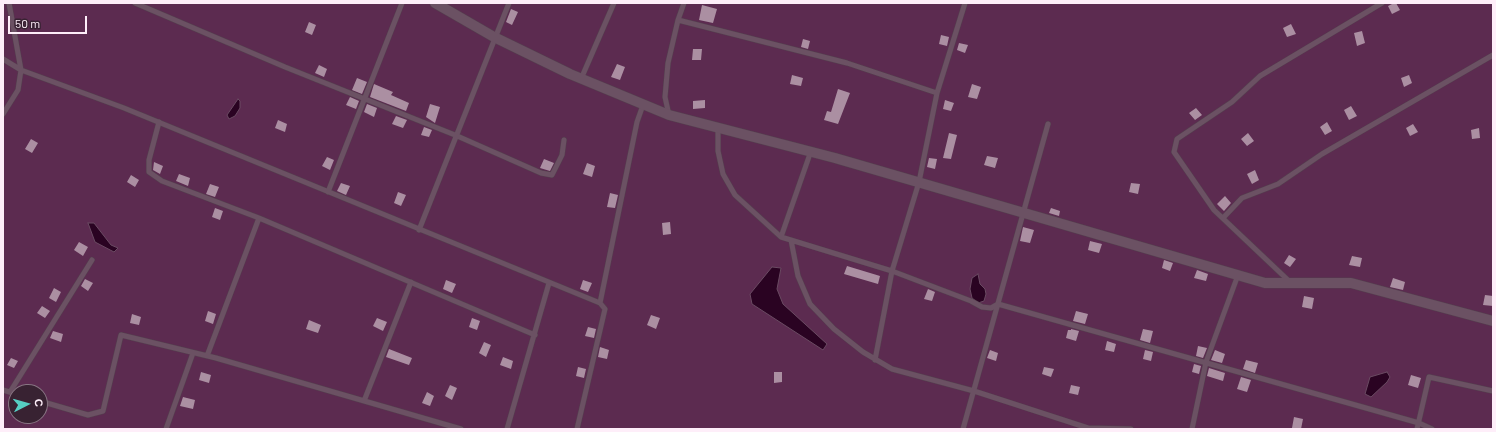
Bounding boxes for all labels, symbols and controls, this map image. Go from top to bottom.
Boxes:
scale bar [10,8,89,34]
text: 50 m [15,16,40,30]
north arrow [8,384,48,424]
text: С [33,398,46,407]

